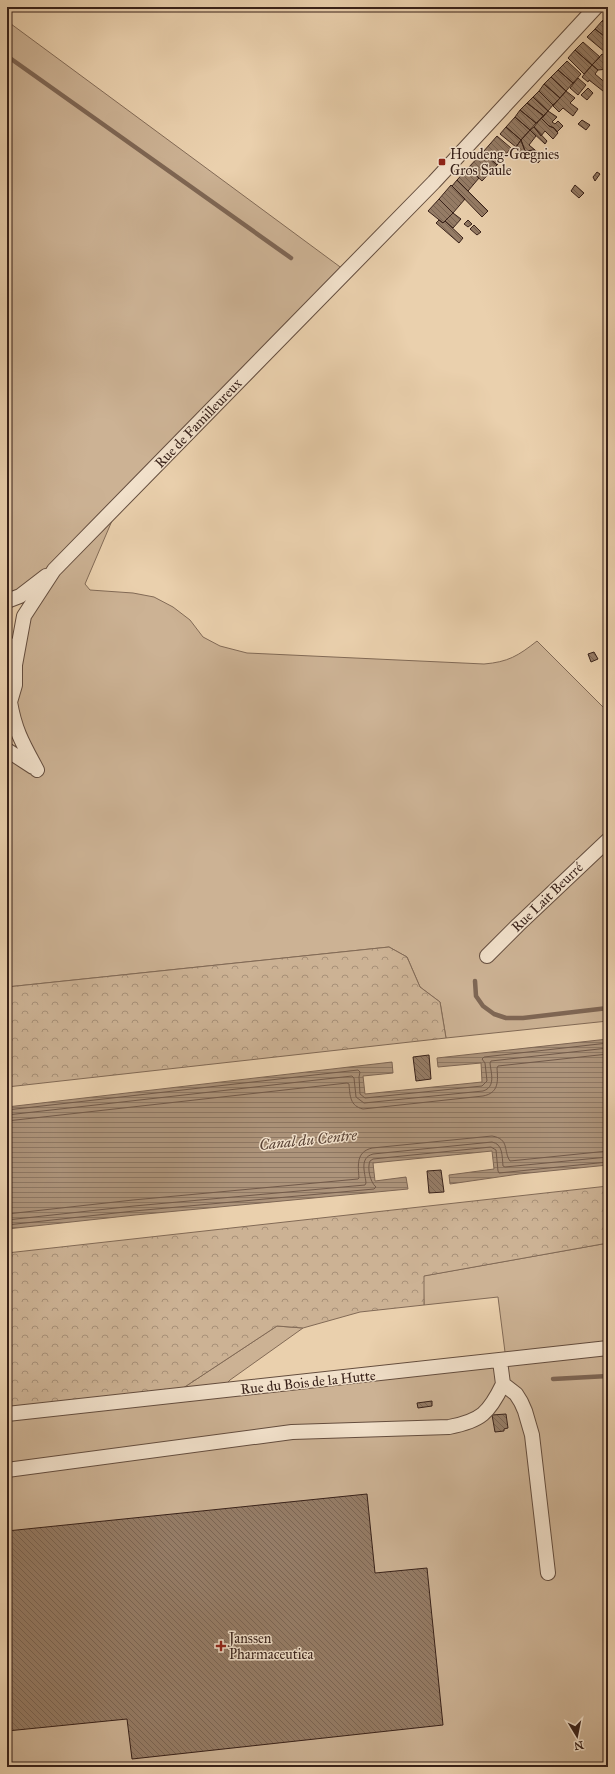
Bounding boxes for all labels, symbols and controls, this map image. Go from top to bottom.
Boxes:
place label: Houdeng-Gœgnies Gros Saule [450,146,559,179]
marker: Houdeng-Gœgnies Gros Saule [437,157,447,167]
street label: Rue de Familleureux [151,375,246,472]
street label: Rue Lait Beurré [508,859,587,936]
water label: Canal du Centre [258,1126,358,1154]
street label: Rue du Bois de la Hutte [240,1367,377,1398]
place label: Janssen Pharmaceutica [227,1630,313,1663]
marker: Janssen Pharmaceutica [216,1641,226,1651]
north arrow [557,1716,597,1756]
text: N [572,1738,584,1753]

